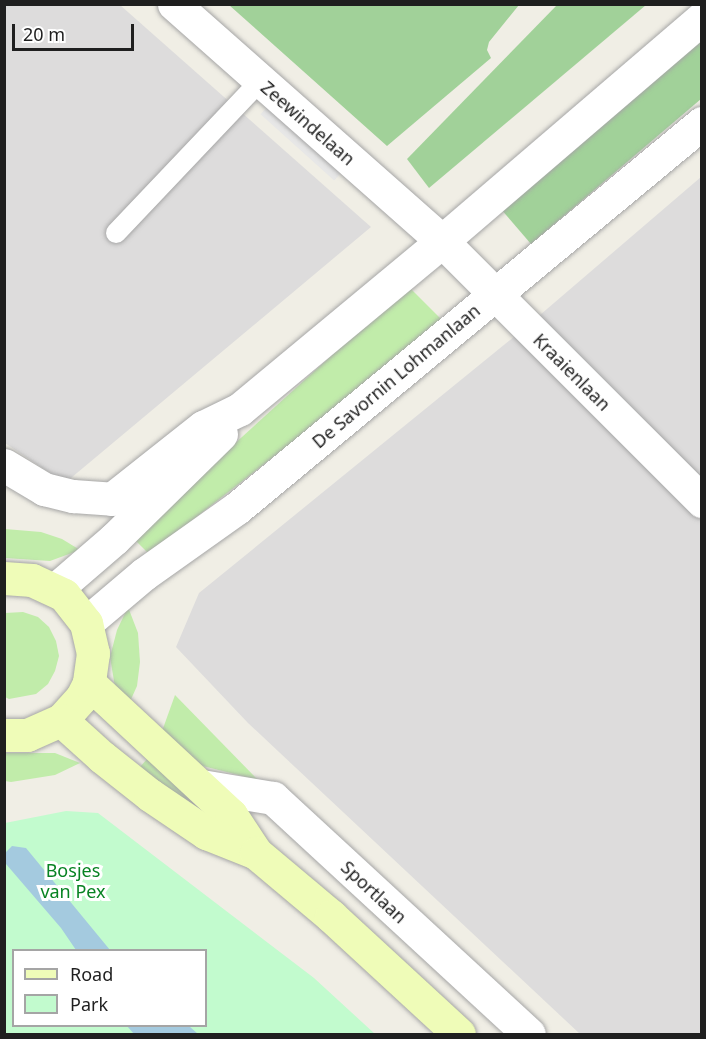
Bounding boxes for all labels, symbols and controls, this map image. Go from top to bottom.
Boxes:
scale bar [15,12,136,50]
text: 20 m [23,22,65,46]
street label: Zeewindelaan [257,76,359,170]
street label: De Savornin Lohmanlaan [308,299,484,453]
street label: Kraaienlaan [529,329,615,415]
street label: Sportlaan [337,856,411,928]
park label: Bosjes van Pex [40,860,106,902]
legend [12,949,207,1027]
text: Road [70,962,113,986]
text: Park [70,992,108,1016]

